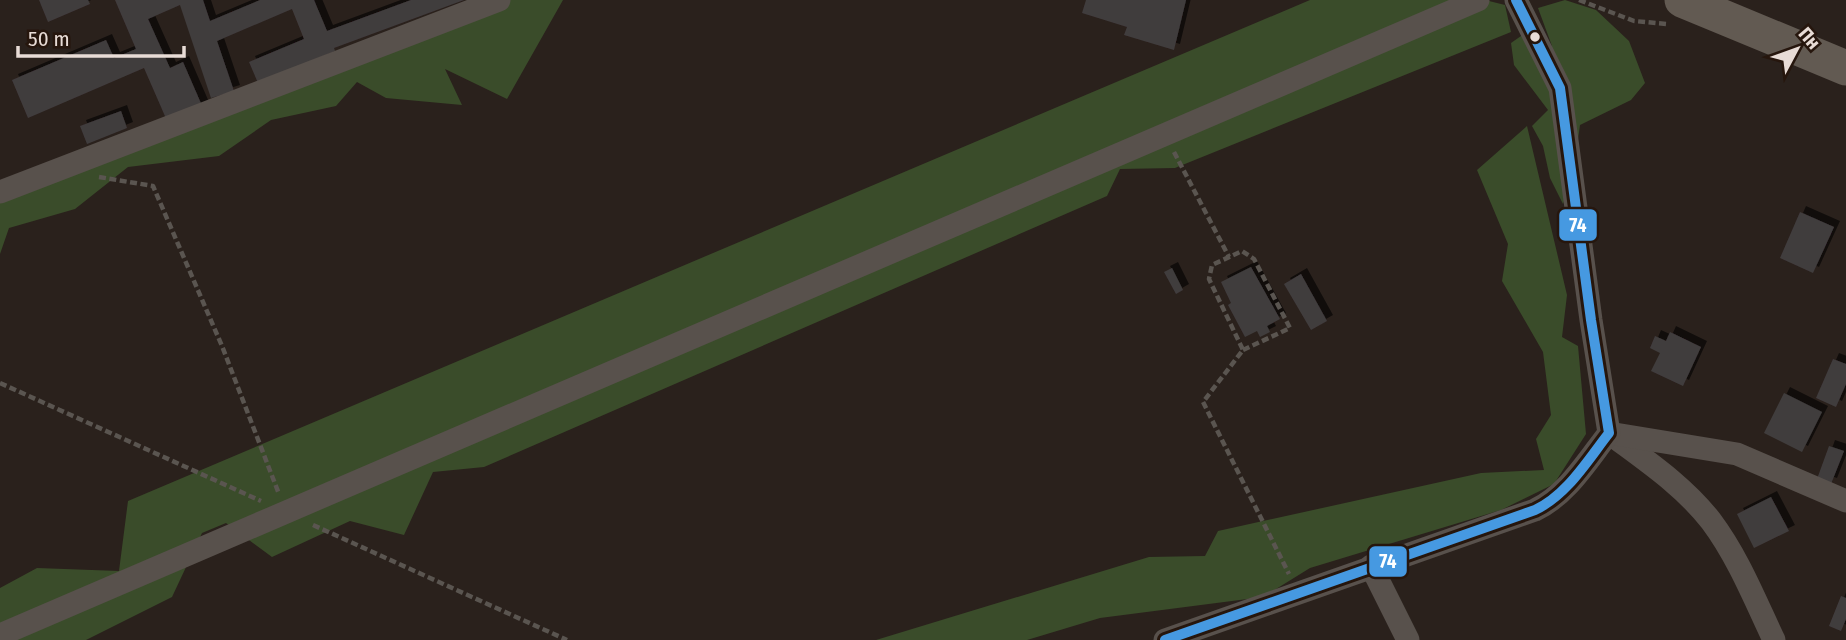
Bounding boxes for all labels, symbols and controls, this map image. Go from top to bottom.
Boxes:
scale bar [18,14,184,58]
north arrow [1762,14,1832,84]
text: Пн [1794,23,1825,54]
text: 50 m [28,26,70,52]
unlabelled marker [1528,30,1542,44]
line badge: 74 [1558,208,1598,242]
text: 74 [1569,214,1587,237]
line badge: 74 [1368,545,1408,578]
text: 74 [1379,550,1397,573]

